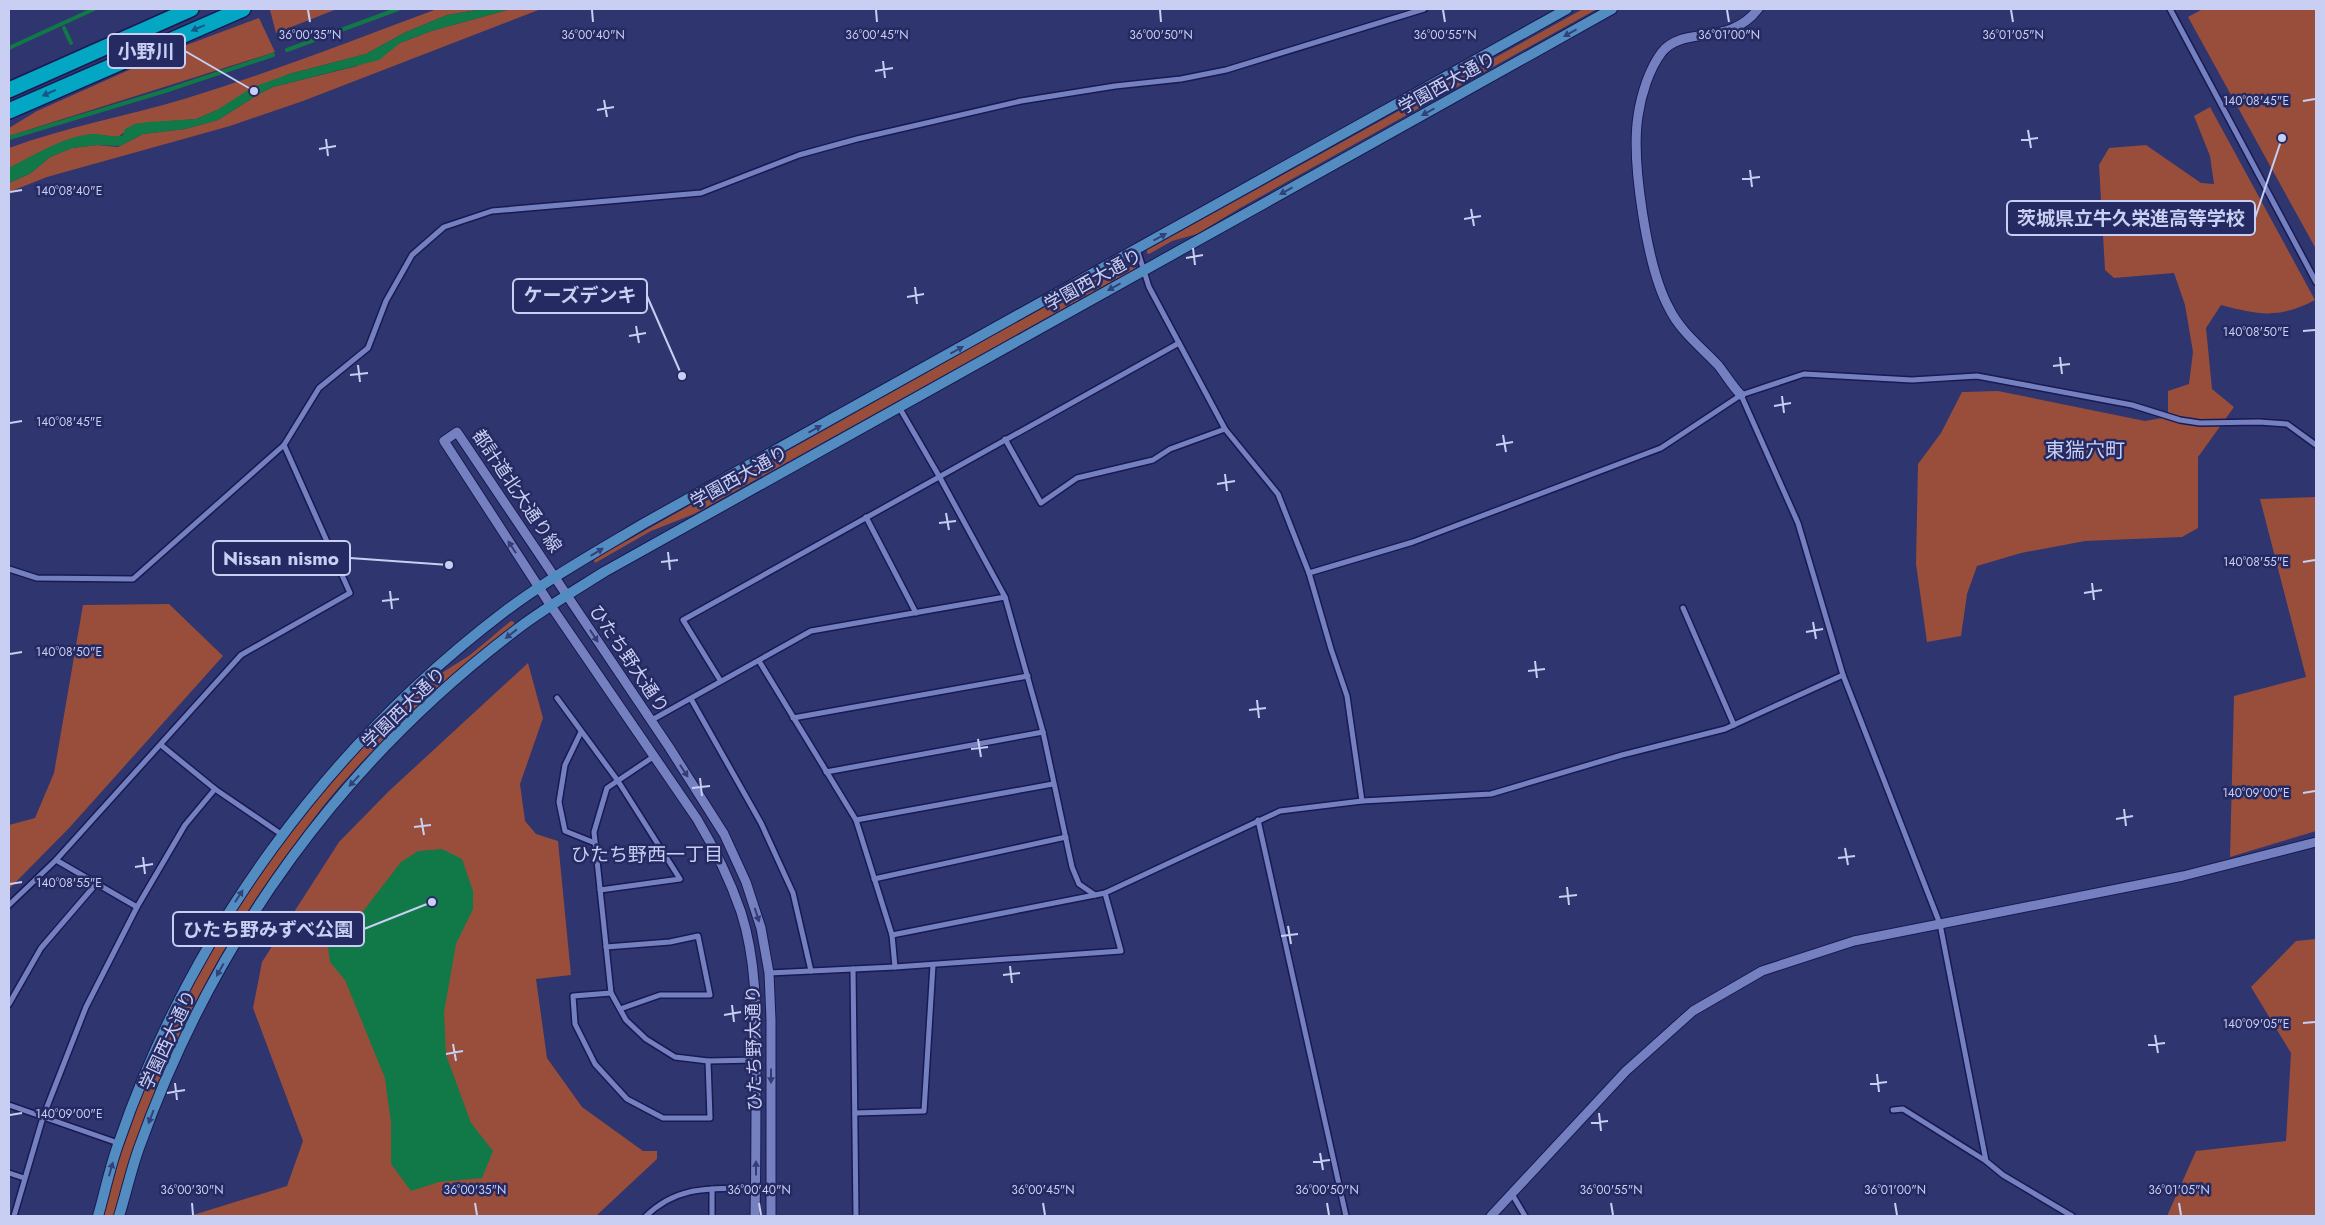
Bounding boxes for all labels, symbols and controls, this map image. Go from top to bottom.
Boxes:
one-way arrow [191,24,205,32]
text: 36°00'35"N [279,26,341,44]
text: 36°00'40"N [561,26,625,44]
text: 36°00'45"N [845,26,909,44]
text: 36°00'50"N [1129,26,1193,44]
text: 36°00'55"N [1413,26,1477,44]
text: 36°01'00"N [1698,26,1760,44]
text: 36°01'05"N [1982,26,2044,44]
one-way arrow [1563,28,1577,37]
callout: 小野川 [108,34,185,68]
text: 小野川 [117,38,175,65]
street label: 学園西大通り [1393,45,1501,121]
one-way arrow [42,89,56,97]
text: 140°08'45"E [2223,92,2289,110]
one-way arrow [1421,107,1435,116]
text: 140°08'40"E [36,182,102,200]
one-way arrow [1279,187,1293,195]
callout: 茨城県立牛久栄進高等学校 [2007,201,2255,235]
text: 茨城県立牛久栄進高等学校 [2017,205,2245,232]
one-way arrow [1153,232,1166,241]
street label: 学園西大通り [1039,242,1147,318]
callout: ケーズデンキ [513,279,647,313]
text: ケーズデンキ [523,282,637,309]
one-way arrow [1106,283,1121,291]
text: 140°08'50"E [2223,323,2289,341]
one-way arrow [949,346,964,354]
text: 140°08'45"E [36,413,102,431]
street label: 都計道北大通り線 [466,424,568,558]
one-way arrow [807,425,822,433]
district label: 東猯穴町 [2045,436,2125,465]
street label: 学園西大通り [685,439,793,515]
one-way arrow [507,540,517,554]
callout: Nissan nismo [213,541,350,575]
text: Nissan nismo [223,545,339,572]
one-way arrow [590,547,603,556]
text: 140°08'55"E [2223,553,2289,571]
street label: ひたち野大通り [583,600,675,718]
one-way arrow [505,629,518,640]
one-way arrow [589,629,599,642]
text: 140°08'50"E [36,643,102,661]
street label: 学園西大通り [356,661,452,755]
one-way arrow [679,764,689,778]
one-way arrow [348,774,360,786]
text: 140°09'00"E [2222,784,2290,802]
district label: ひたち野西一丁目 [571,841,723,868]
text: 140°08'55"E [36,874,102,892]
one-way arrow [235,890,244,903]
one-way arrow [754,908,762,923]
callout: ひたち野みずべ公園 [173,912,364,946]
text: ひたち野みずべ公園 [183,916,353,943]
one-way arrow [216,962,224,977]
street label: ひたち野大通り [740,985,768,1111]
street label: 学園西大通り [133,986,203,1094]
text: 140°09'05"E [2223,1015,2289,1033]
one-way arrow [767,1068,775,1084]
text: 140°09'00"E [35,1105,103,1123]
one-way arrow [147,1109,154,1124]
one-way arrow [752,1159,760,1175]
one-way arrow [107,1162,115,1177]
text: 36°00'30"N [160,1181,224,1199]
text: 36°00'35"N [444,1181,506,1199]
text: 36°00'40"N [727,1181,791,1199]
text: 36°00'45"N [1011,1181,1075,1199]
text: 36°00'50"N [1295,1181,1359,1199]
text: 36°00'55"N [1579,1181,1643,1199]
text: 36°01'00"N [1864,1181,1926,1199]
text: 36°01'05"N [2148,1181,2210,1199]

